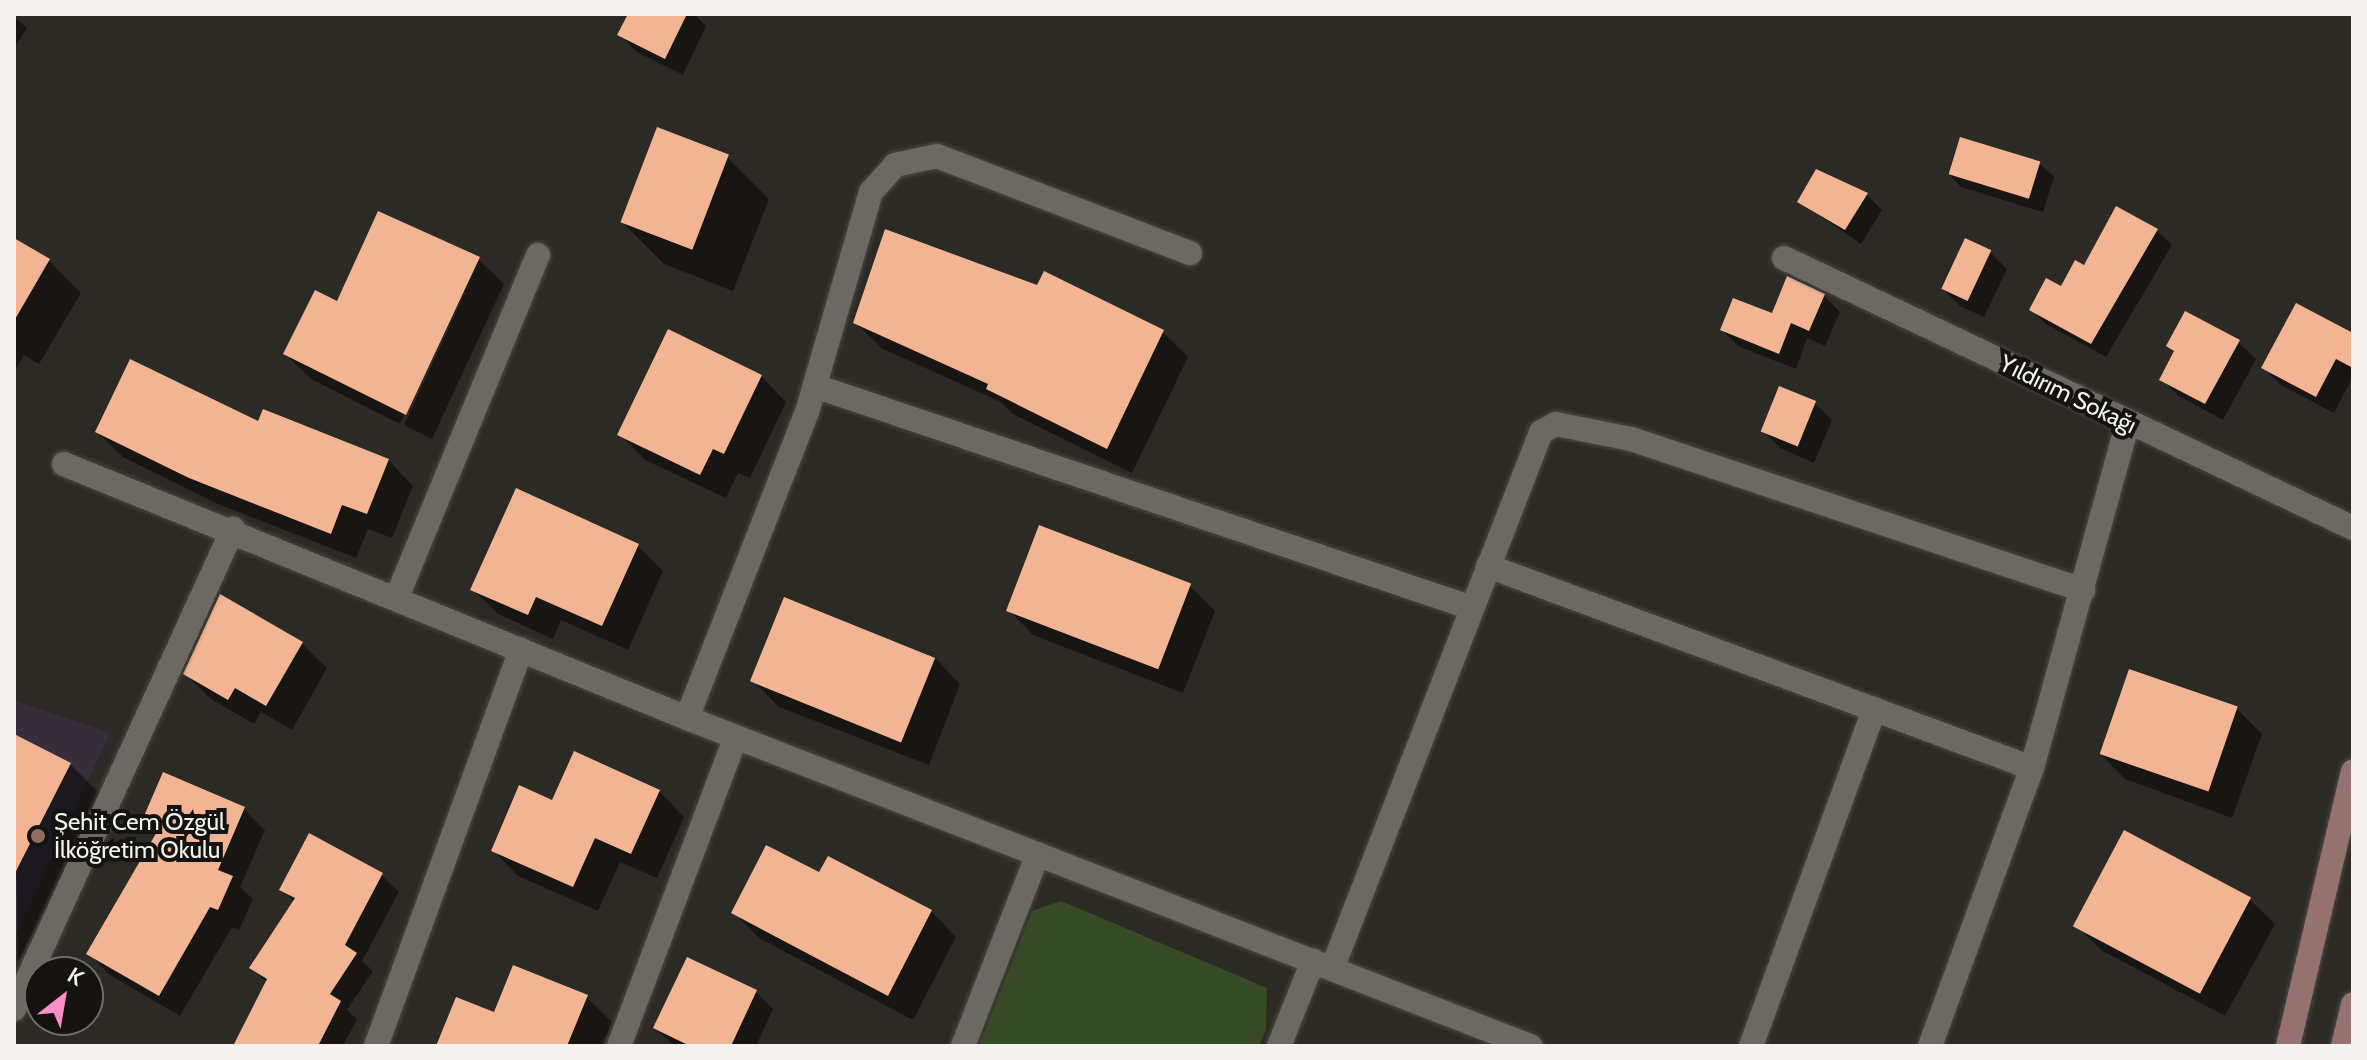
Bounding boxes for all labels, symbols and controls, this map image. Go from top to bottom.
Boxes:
street label: Yıldırım Sokağı [1995,348,2141,440]
place label: Şehit Cem Özgül İlköğretim Okulu [54,808,225,864]
marker: Şehit Cem Özgül İlköğretim Okulu [29,827,47,845]
north arrow [24,956,104,1036]
text: K [63,962,88,992]

